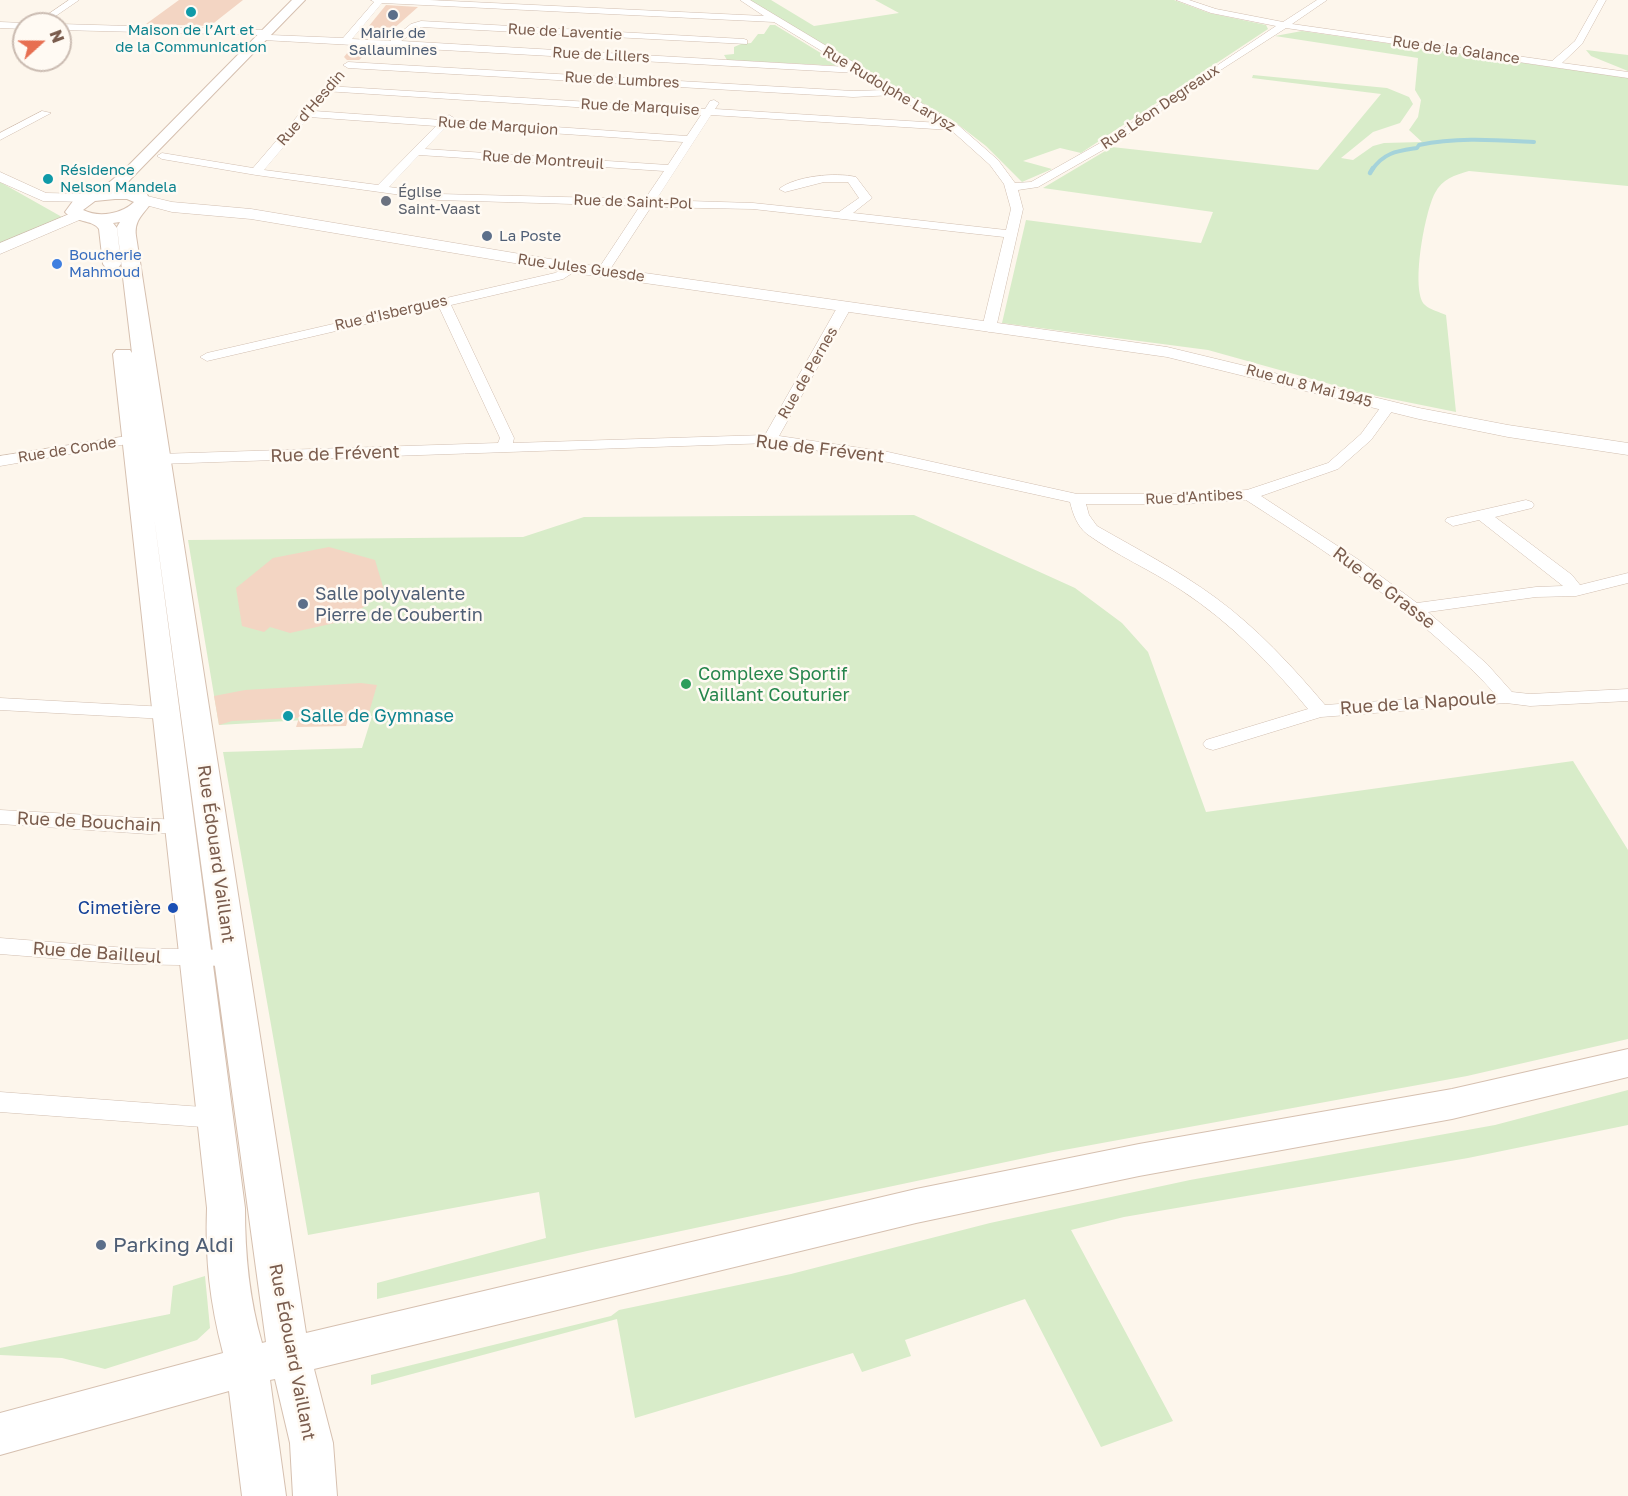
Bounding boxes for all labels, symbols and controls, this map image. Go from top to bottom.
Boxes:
marker: Maison de l’Art et de la Communication [184,5,198,19]
marker: Mairie de Sallaumines [386,8,400,22]
north arrow [12,12,72,72]
street label: Rue de Laventie [507,20,623,44]
place label: Maison de l’Art et de la Communication [115,21,267,56]
place label: Mairie de Sallaumines [349,24,437,59]
text: N [45,27,68,46]
street label: Rue de la Galance [1391,32,1521,68]
street label: Rue Rudolphe Larysz [819,42,959,136]
street label: Rue de Lillers [552,43,650,67]
street label: Rue Léon Degreaux [1097,61,1223,153]
street label: Rue d'Hesdin [273,66,349,150]
street label: Rue de Lumbres [564,68,680,92]
street label: Rue de Marquise [580,95,700,119]
street label: Rue de Marquion [437,113,559,139]
street label: Rue de Montreuil [481,147,605,173]
place label: Résidence Nelson Mandela [60,161,177,196]
marker: Résidence Nelson Mandela [41,172,55,186]
place label: Église Saint-Vaast [398,183,481,218]
street label: Rue de Saint-Pol [573,191,693,213]
marker: Église Saint-Vaast [379,194,393,208]
place label: La Poste [499,227,561,245]
marker: La Poste [480,229,494,243]
place label: Boucherie Mahmoud [69,246,142,281]
street label: Rue Jules Guesde [516,250,646,286]
marker: Boucherie Mahmoud [50,257,64,271]
street label: Rue d'Isbergues [333,291,449,335]
street label: Rue de Pernes [774,324,842,422]
street label: Rue du 8 Mai 1945 [1244,361,1374,411]
street label: Rue de Frévent [754,430,886,468]
street label: Rue de Conde [16,433,118,467]
street label: Rue de Frévent [270,441,400,467]
street label: Rue d'Antibes [1145,485,1243,509]
street label: Rue de Grasse [1328,542,1440,634]
place label: Salle polyvalente Pierre de Coubertin [315,583,483,626]
marker: Salle polyvalente Pierre de Coubertin [296,597,310,611]
place label: Complexe Sportif Vaillant Couturier [698,663,850,706]
marker: Complexe Sportif Vaillant Couturier [679,677,693,691]
street label: Rue de la Napoule [1339,687,1497,719]
place label: Salle de Gymnase [300,705,454,727]
marker: Salle de Gymnase [281,709,295,723]
street label: Rue Édouard Vaillant [193,764,239,944]
street label: Rue de Bouchain [16,807,162,837]
place label: Cimetière [78,897,161,919]
marker: Cimetière [166,901,180,915]
street label: Rue de Bailleul [32,938,162,968]
place label: Parking Aldi [113,1232,234,1258]
marker: Parking Aldi [94,1238,108,1252]
street label: Rue Édouard Vaillant [264,1262,320,1442]

